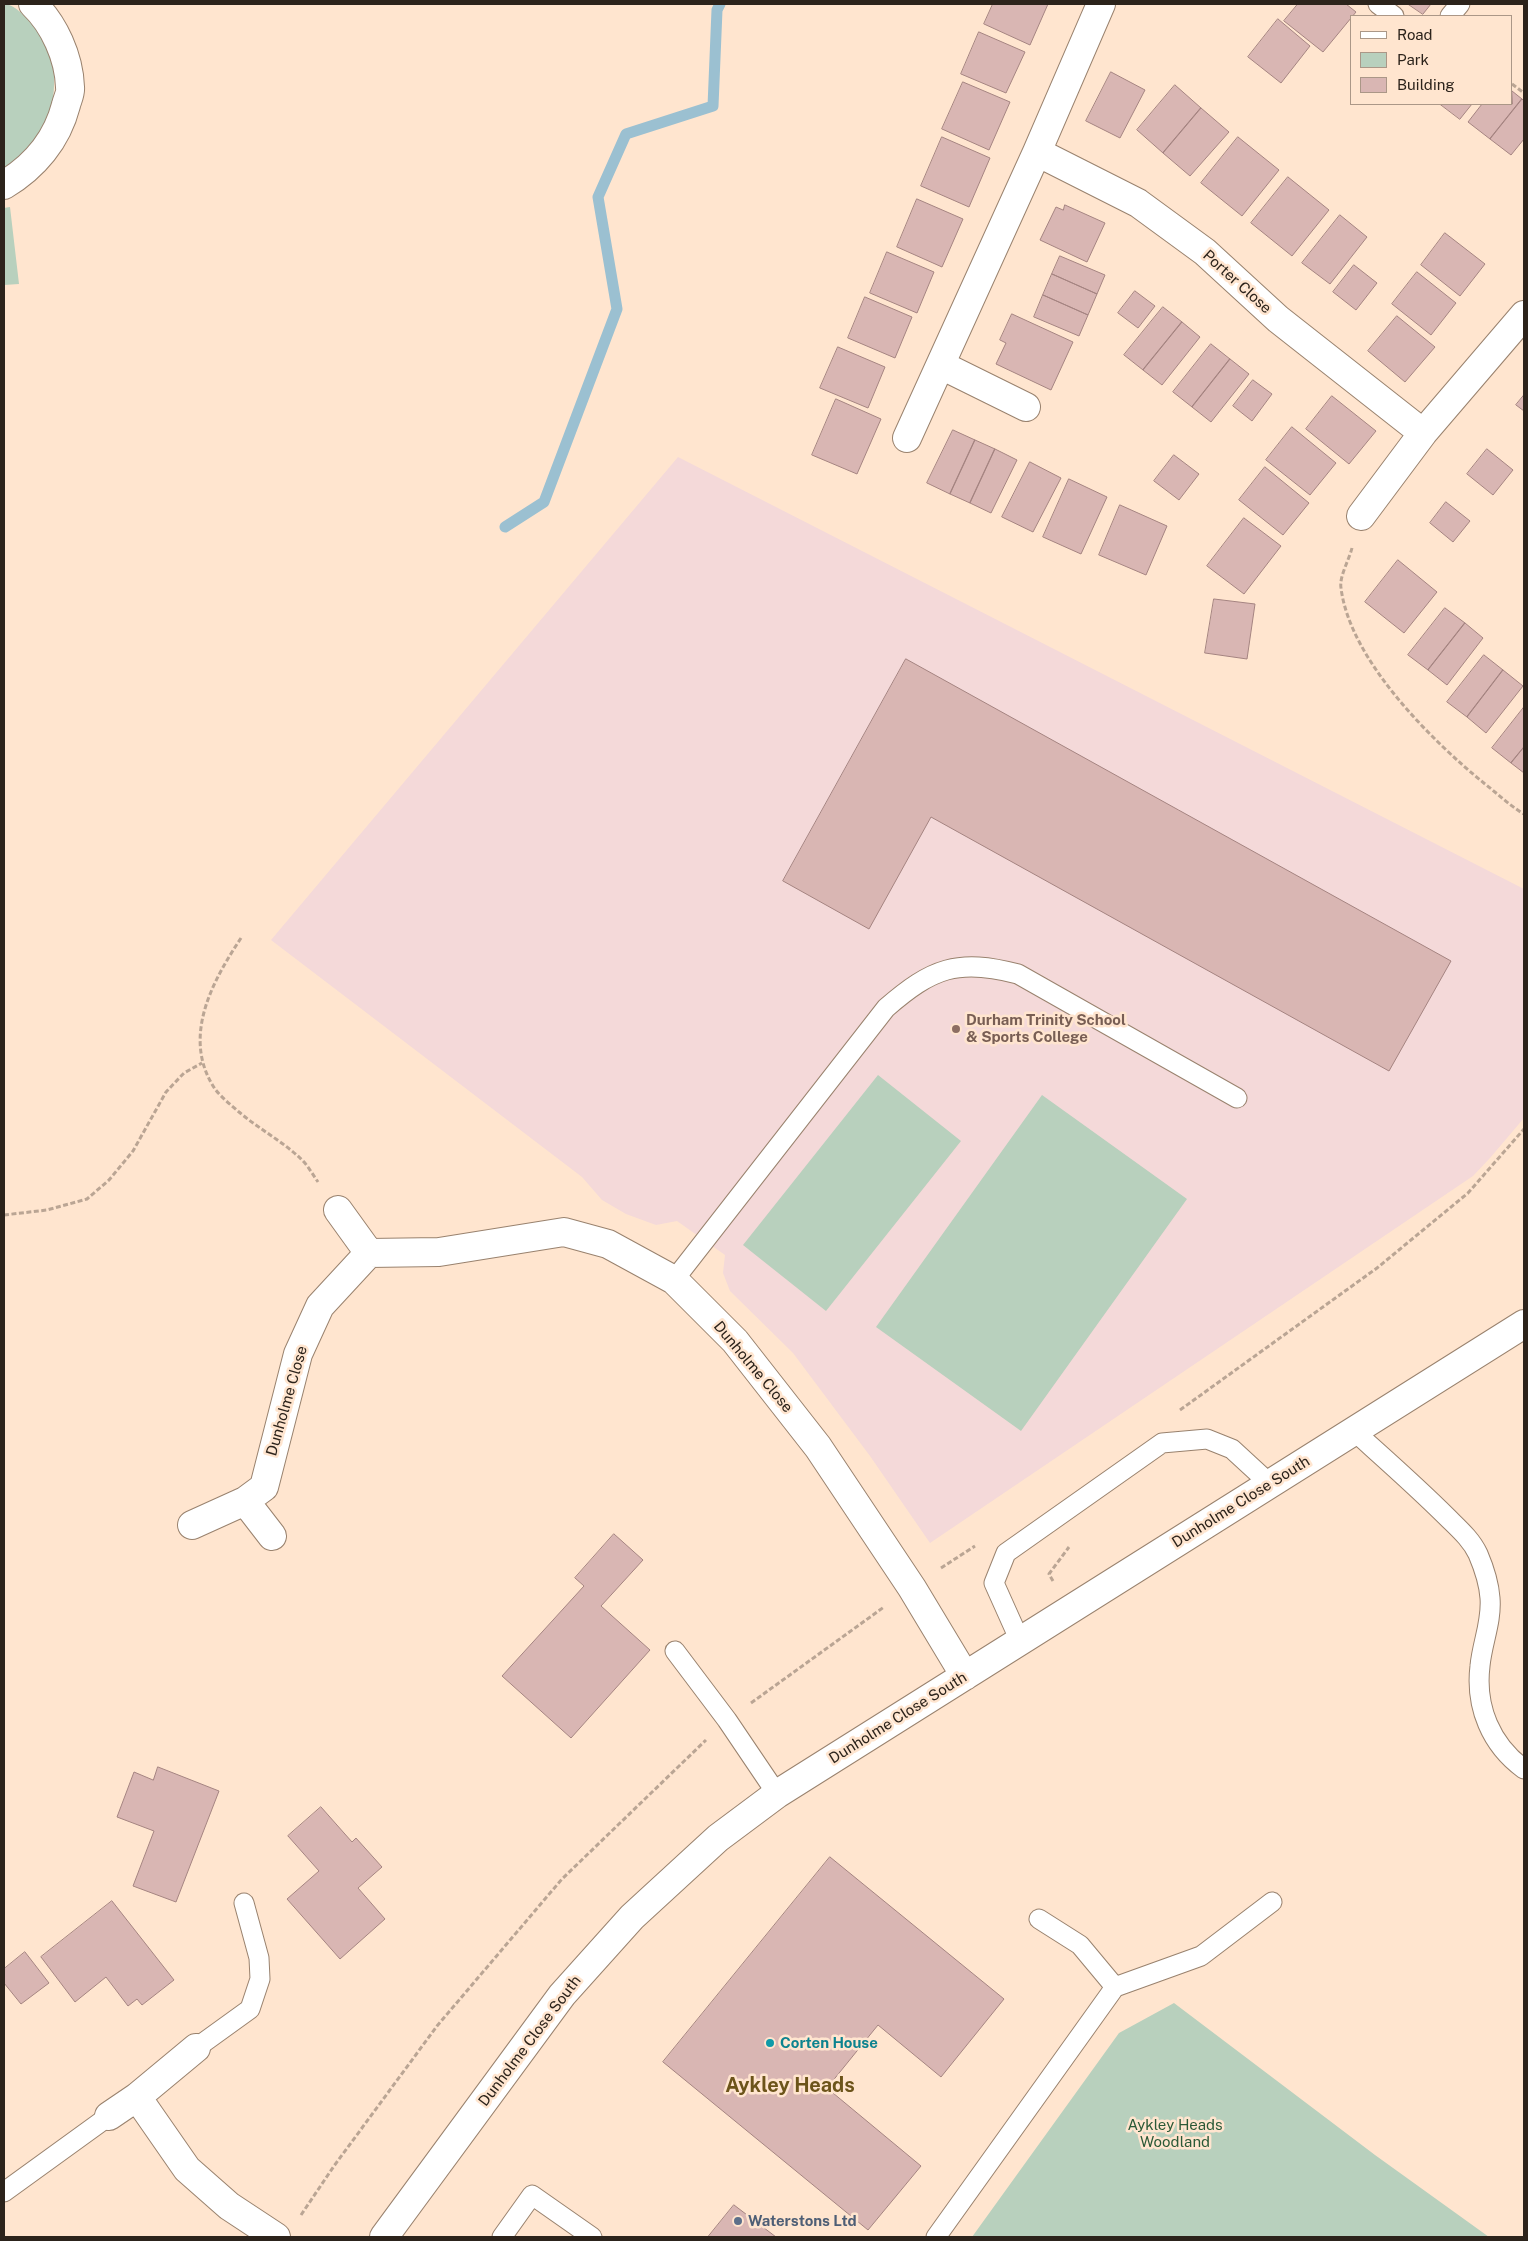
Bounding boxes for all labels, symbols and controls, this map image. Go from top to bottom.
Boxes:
legend [1350,15,1513,105]
text: Road [1397,26,1433,43]
text: Park [1397,51,1429,68]
text: Building [1397,76,1455,93]
street label: Porter Close [1199,246,1275,318]
place label: Durham Trinity School & Sports College [966,1011,1126,1046]
marker: Durham Trinity School & Sports College [950,1023,962,1035]
street label: Dunholme Close [710,1318,796,1416]
street label: Dunholme Close [263,1344,311,1458]
street label: Dunholme Close South [1169,1452,1313,1552]
street label: Dunholme Close South [826,1668,970,1768]
street label: Dunholme Close South [475,1972,585,2110]
place label: Corten House [780,2034,878,2052]
marker: Corten House [764,2037,776,2049]
district label: Aykley Heads [725,2074,855,2098]
park label: Aykley Heads Woodland [1127,2116,1223,2151]
place label: Waterstons Ltd [748,2212,857,2230]
marker: Waterstons Ltd [732,2215,744,2227]

